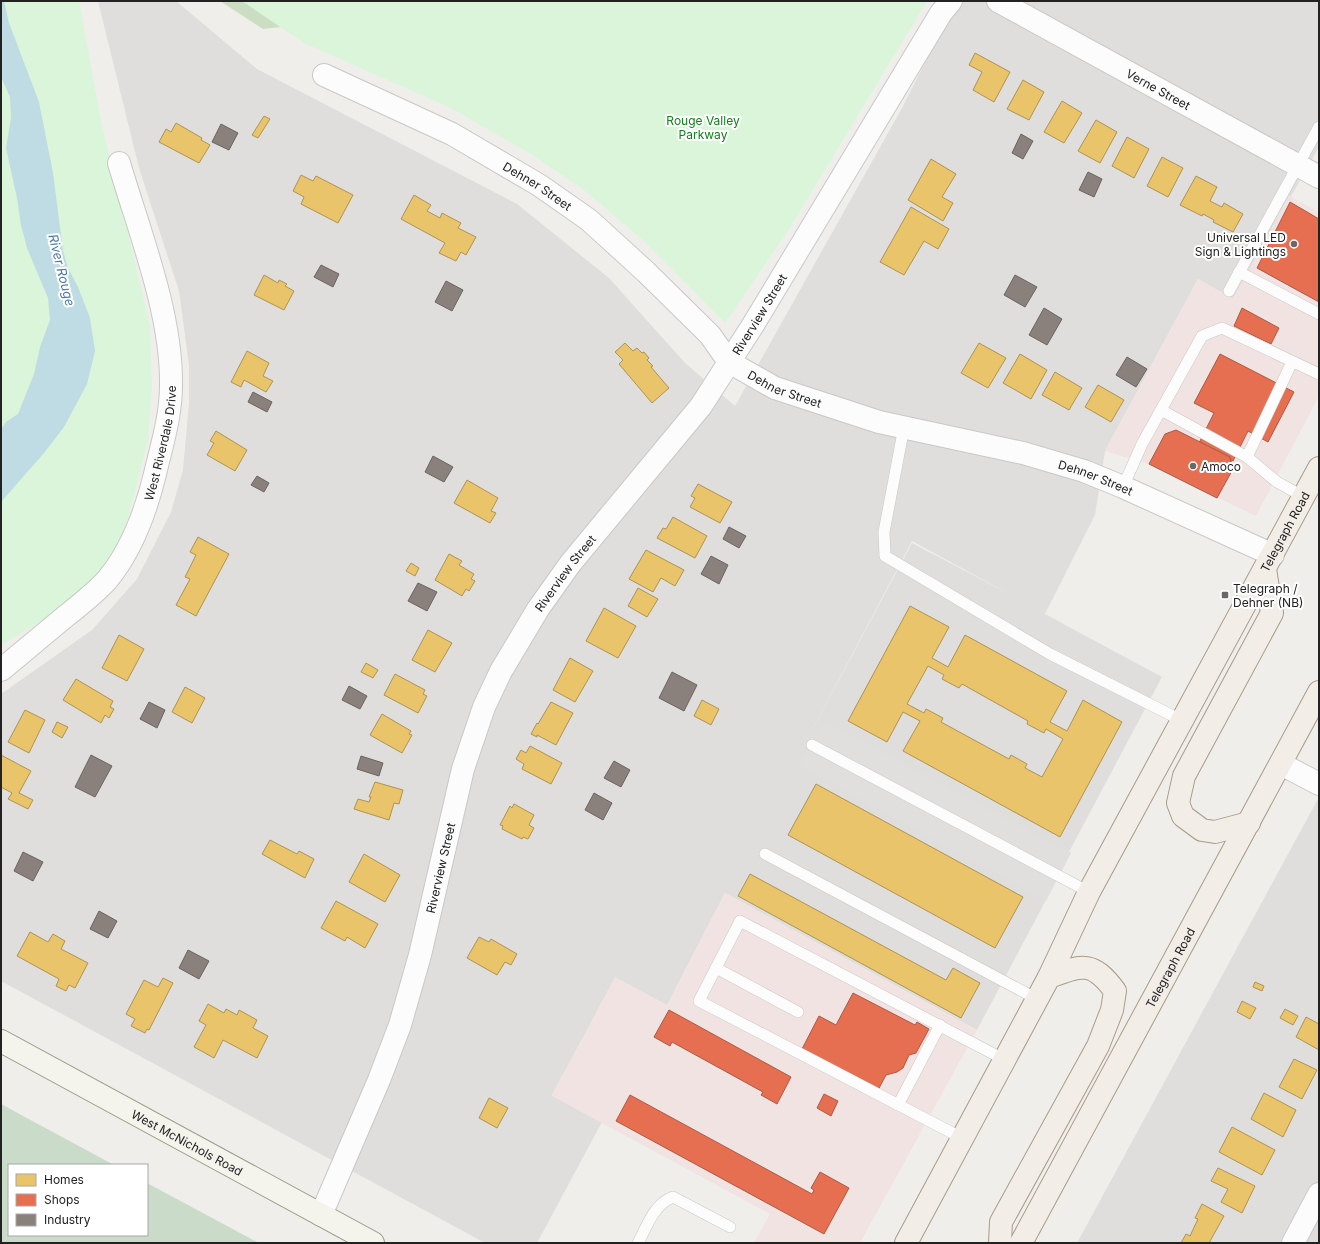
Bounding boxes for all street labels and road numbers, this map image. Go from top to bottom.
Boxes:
street label: Verne Street [1124,65,1193,113]
street label: Dehner Street [501,158,575,213]
street label: Riverview Street [728,271,790,358]
street label: Dehner Street [745,367,824,410]
street label: West Riverdale Drive [141,385,179,502]
street label: Dehner Street [1057,456,1135,498]
street label: Telegraph Road [1257,489,1312,574]
street label: Riverview Street [531,531,599,614]
street label: Riverview Street [422,821,458,915]
street label: Telegraph Road [1142,925,1198,1010]
street label: West McNichols Road [129,1106,245,1178]

